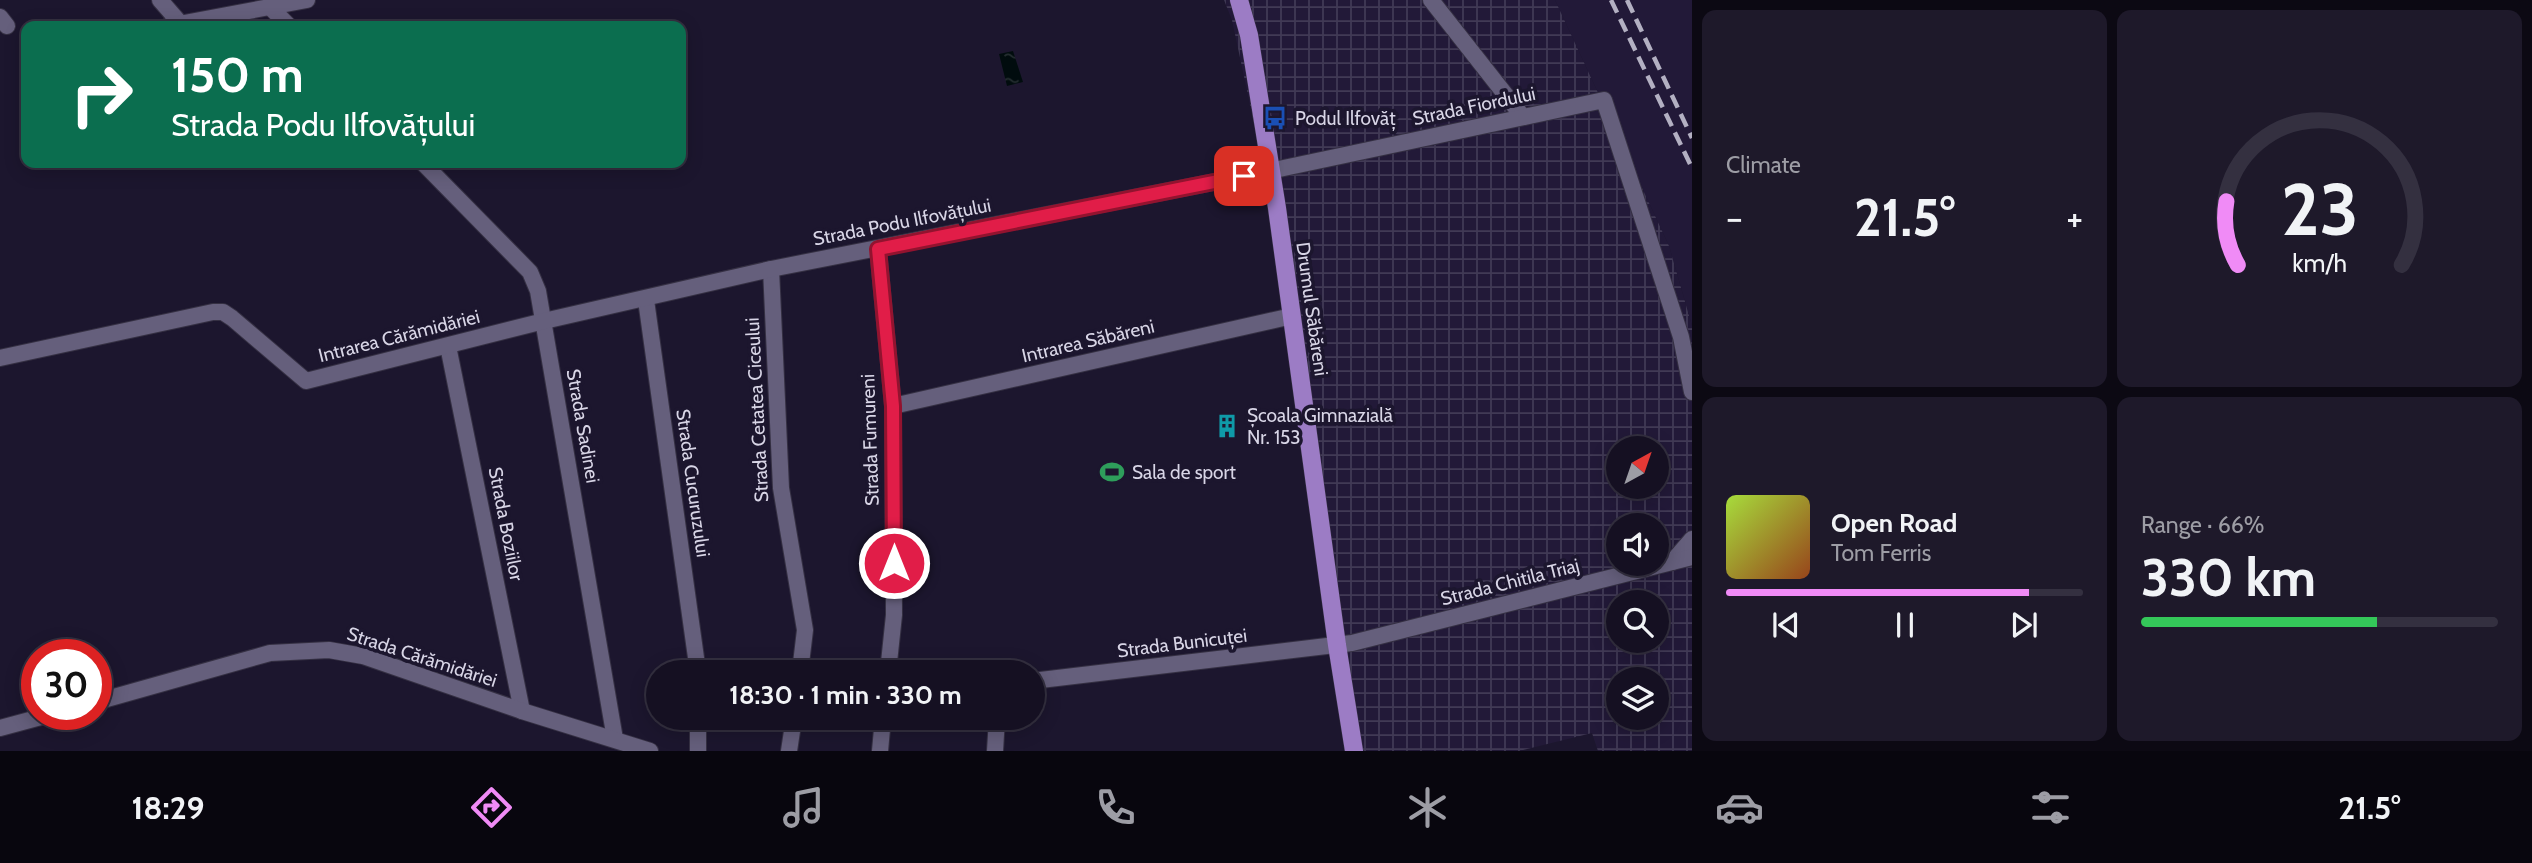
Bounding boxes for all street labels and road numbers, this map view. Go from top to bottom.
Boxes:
street label: Strada Fiordului [1410,82,1538,130]
street label: Strada Podu Ilfovățului [811,193,993,252]
street label: Drumul Săbăreni [1291,241,1333,377]
street label: Intrarea Cărămidăriei [316,305,482,367]
street label: Intrarea Săbăreni [1019,315,1157,367]
street label: Strada Cetatea Ciceului [741,317,773,503]
street label: Strada Sadinei [562,367,604,485]
street label: Strada Fumureni [856,374,884,506]
street label: Strada Cucuruzului [671,407,715,559]
street label: Strada Boziilor [484,465,528,583]
street label: Strada Chitila Triaj [1438,554,1582,610]
street label: Strada Cărămidăriei [344,622,500,692]
street label: Strada Bunicuței [1116,624,1248,663]

